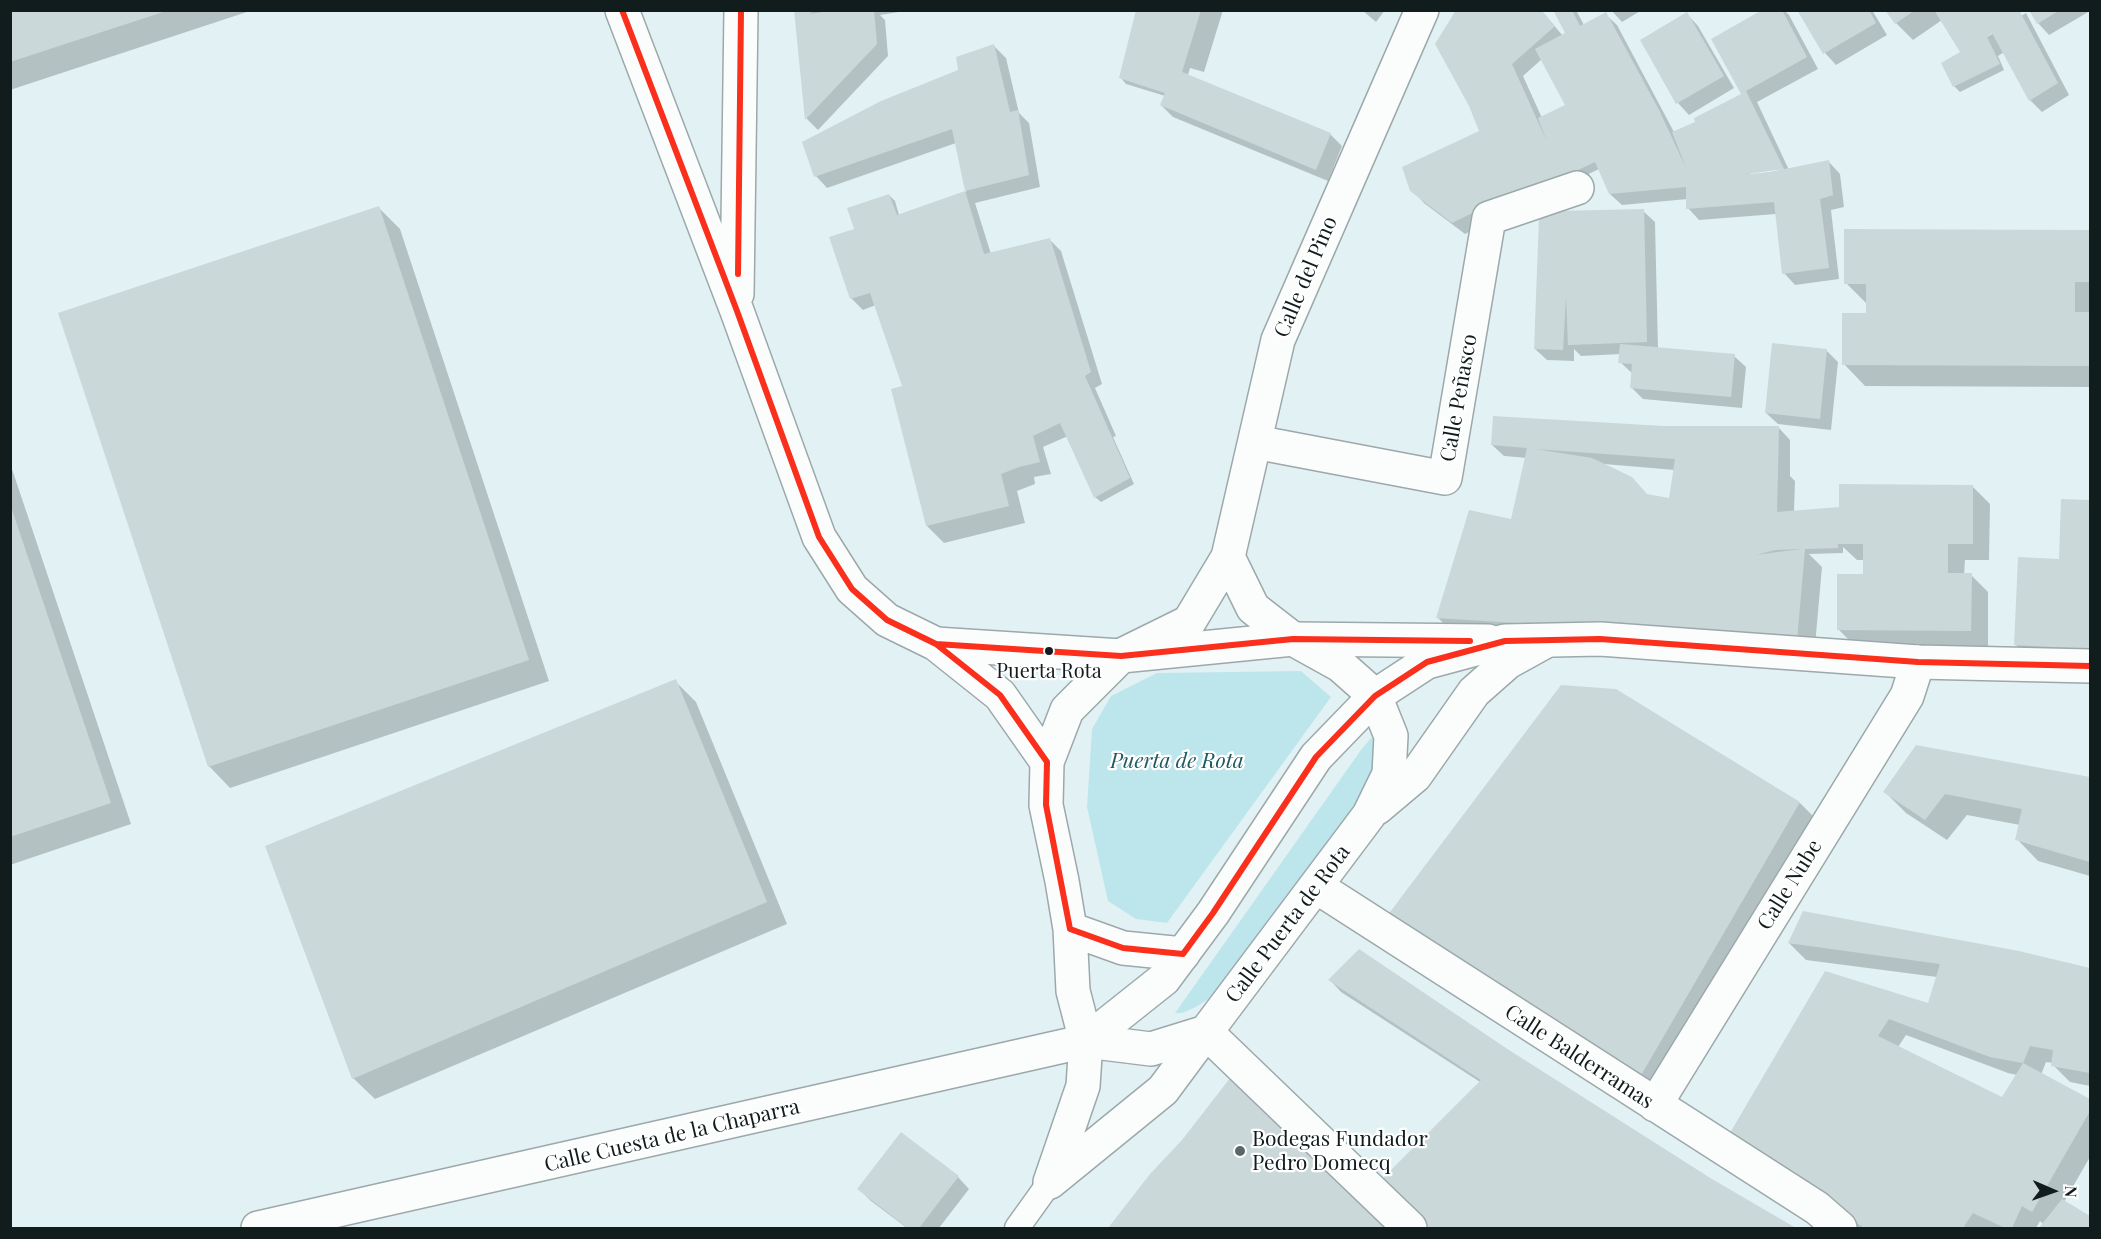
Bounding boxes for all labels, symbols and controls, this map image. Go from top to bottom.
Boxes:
street label: Calle del Pino [1269,213,1343,341]
street label: Calle Peñasco [1435,332,1483,464]
marker: Puerta Rota [1043,645,1055,657]
place label: Puerta Rota [996,660,1102,684]
park label: Puerta de Rota [1110,748,1244,774]
street label: Calle Nube [1752,835,1828,935]
street label: Calle Puerta de Rota [1220,840,1356,1008]
street label: Calle Balderramas [1500,999,1658,1115]
street label: Calle Cuesta de la Chaparra [542,1094,802,1178]
place label: Bodegas Fundador Pedro Domecq [1252,1126,1428,1176]
marker: Bodegas Fundador Pedro Domecq [1233,1144,1247,1158]
north arrow [2023,1161,2083,1221]
text: N [2061,1186,2082,1198]

